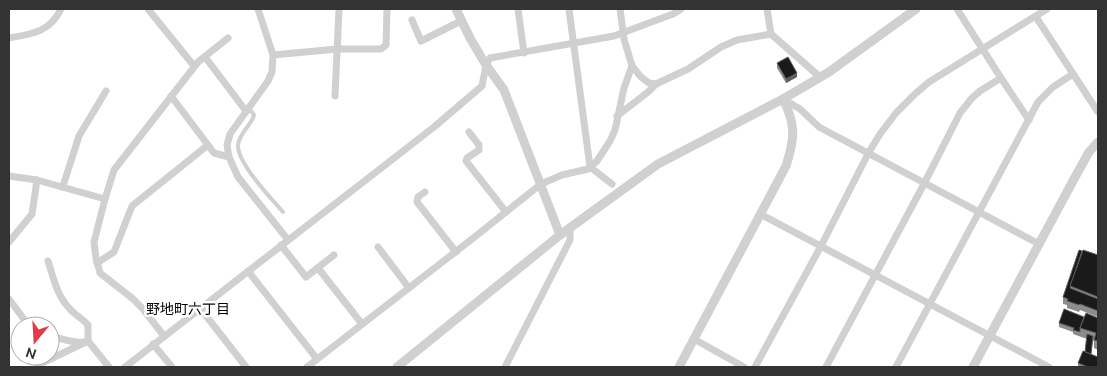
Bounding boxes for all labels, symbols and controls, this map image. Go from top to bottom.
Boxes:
district label: 野地町六丁目 [146,301,230,317]
north arrow [10,316,60,366]
text: N [24,344,38,363]

